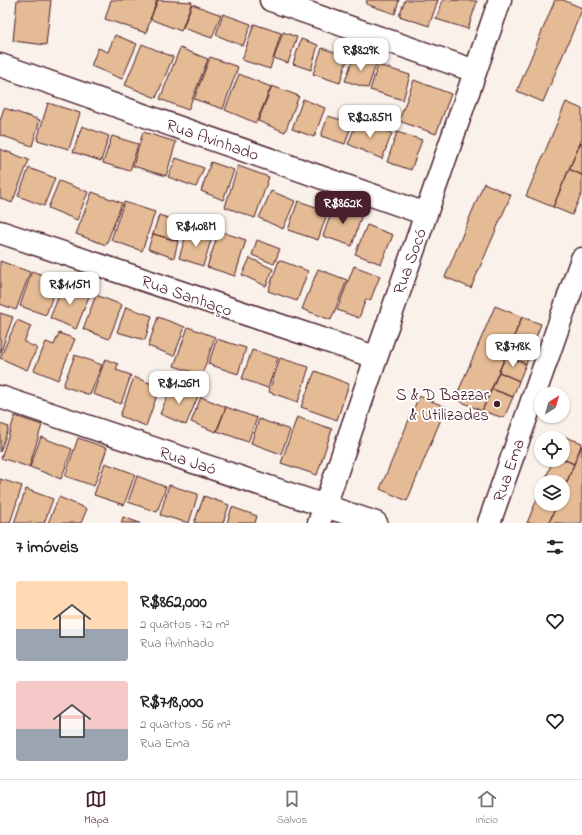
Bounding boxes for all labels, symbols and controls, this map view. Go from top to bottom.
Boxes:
pin: R$829K [328,38,394,72]
text: R$829K [343,41,379,60]
pin: R$2.85M [333,105,407,139]
text: R$2.85M [348,108,392,127]
street label: Rua Avinhado [163,113,262,168]
pin: R$862K [310,191,376,225]
text: R$862K [324,194,362,213]
pin: R$1.08M [159,214,233,248]
text: R$1.08M [176,217,216,236]
street label: Rua Socó [387,225,434,298]
street label: Rua Sanhaço [138,269,235,324]
pin: R$1.15M [33,272,107,306]
text: R$1.15M [49,275,91,294]
pin: R$718K [480,334,546,368]
text: R$718K [495,337,531,356]
pin: R$1.26M [142,371,216,405]
text: R$1.26M [158,374,200,393]
place label: S & D Bazzar & Utilizades [396,383,490,428]
north arrow [534,387,570,423]
map controls [534,387,570,511]
marker: S & D Bazzar & Utilizades [492,399,502,409]
button: locate [534,431,570,467]
street label: Rua Ema [487,436,532,505]
street label: Rua Jaó [156,440,220,482]
button: layers [534,475,570,511]
text: 7 imóveis [16,535,79,560]
icon: filters [544,536,566,558]
text: R$862,000 [140,590,207,615]
icon: home [48,597,96,645]
icon: heart [544,610,566,632]
text: 2 quartos · 72 m² [140,615,230,634]
text: Rua Avinhado [140,634,214,653]
text: R$718,000 [140,690,203,715]
icon: home [48,697,96,745]
icon: heart [544,710,566,732]
text: 2 quartos · 56 m² [140,715,231,734]
text: Rua Ema [140,734,190,753]
tab: Mapa [84,788,109,828]
tab: Salvos [277,788,307,828]
tab: Início [475,788,498,828]

